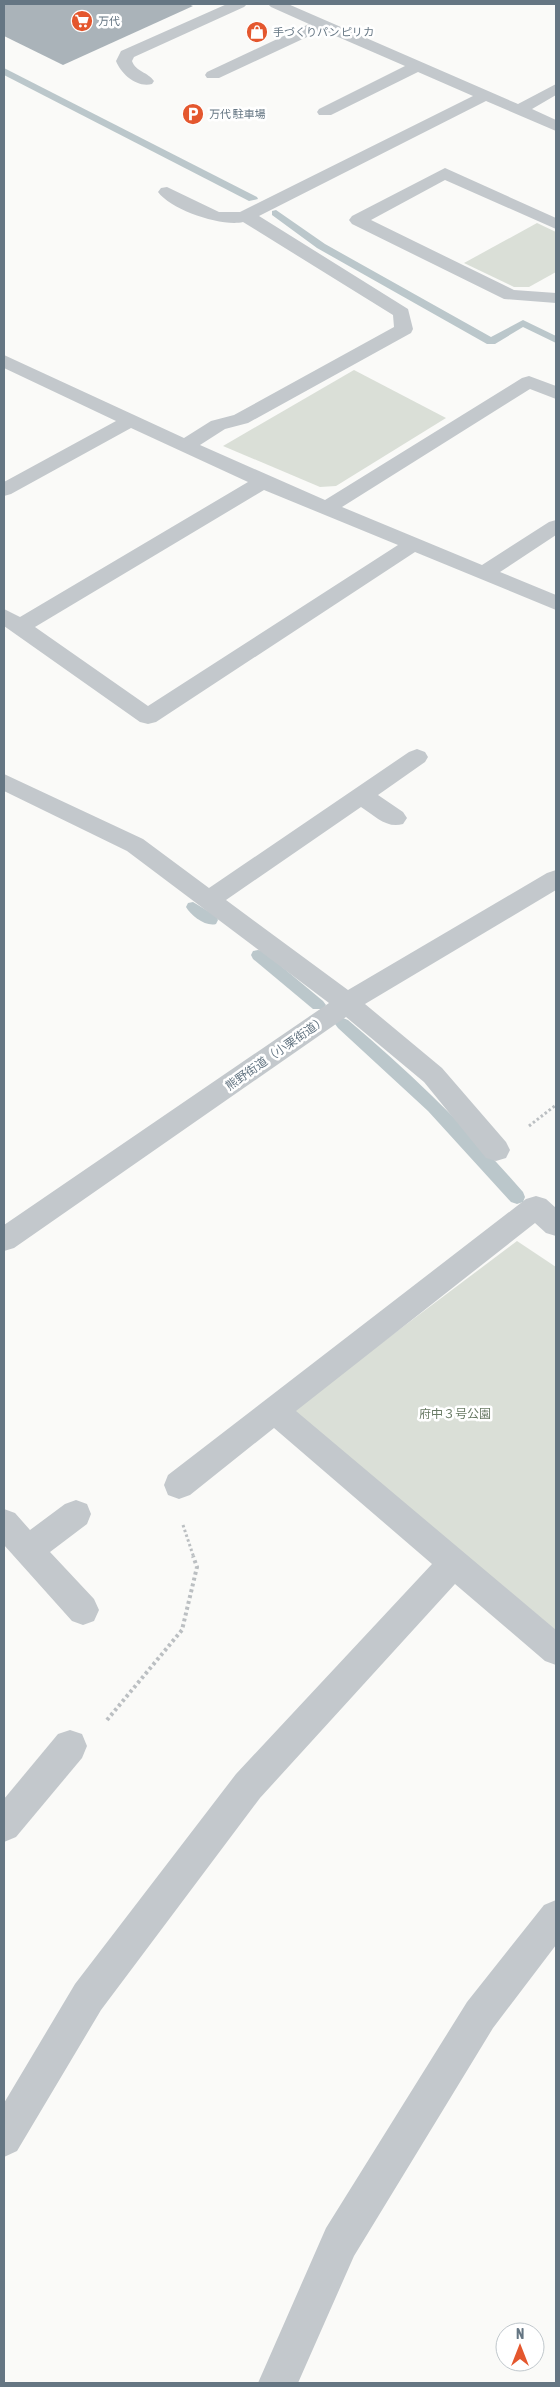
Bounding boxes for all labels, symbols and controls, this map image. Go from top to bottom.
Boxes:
supermarket icon: 万代 [70,9,94,33]
place label: 万代 [98,15,120,27]
shop icon: 手づくりパン ピリカ [245,20,269,44]
place label: 手づくりパン ピリカ [273,26,374,38]
parking icon: 万代 駐車場 [181,102,205,126]
place label: 万代 駐車場 [209,108,266,120]
street label: 熊野街道（小栗街道） [223,1013,329,1093]
park label: 府中３号公園 [419,1407,491,1421]
north arrow [495,2322,545,2372]
text: N [516,2326,524,2342]

